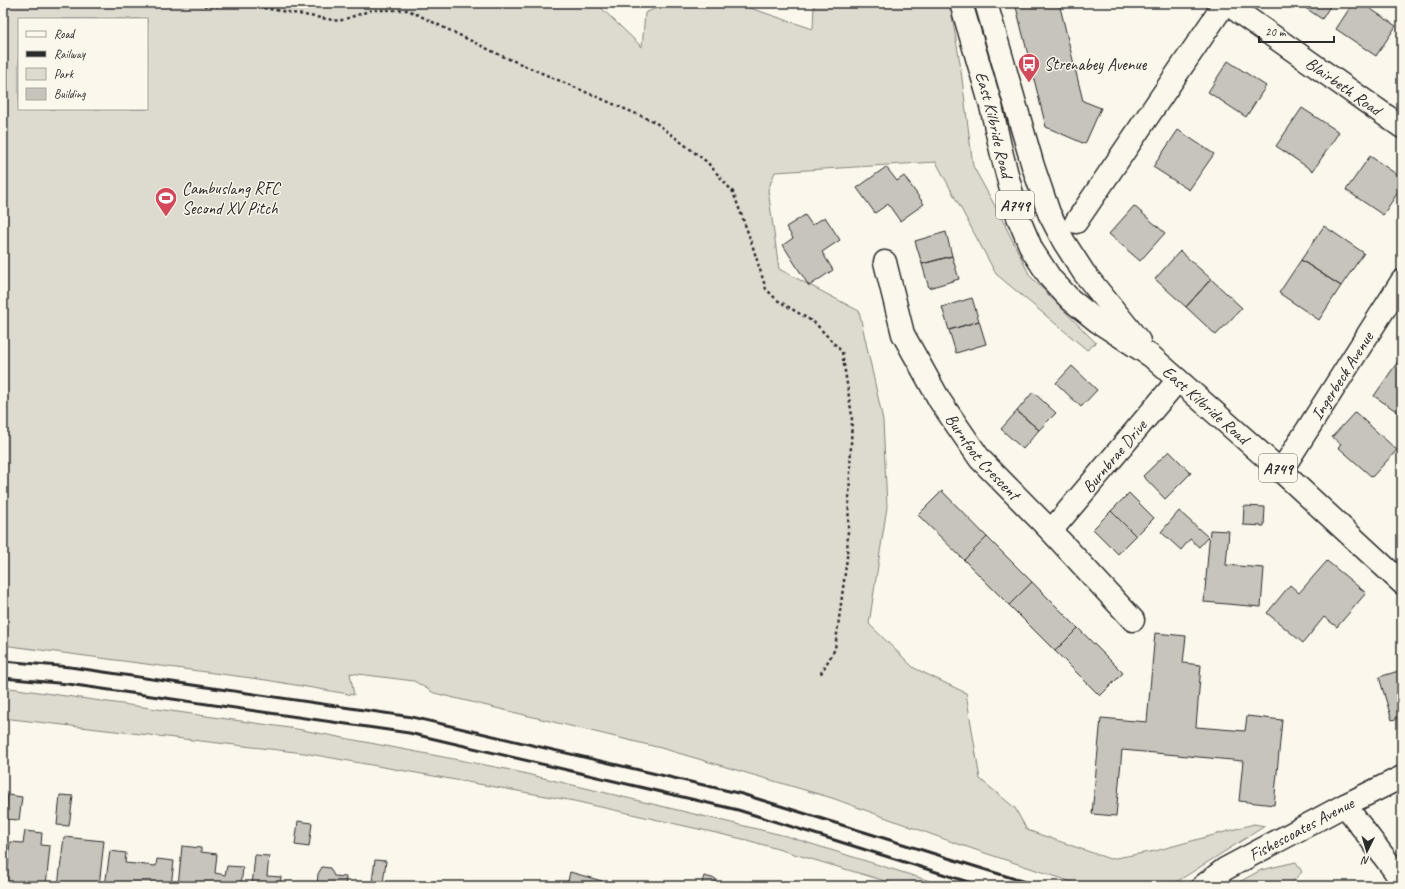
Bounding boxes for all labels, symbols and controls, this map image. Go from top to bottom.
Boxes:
legend [18,18,148,110]
scale bar [1259,18,1334,44]
text: 20 m [1265,24,1287,40]
text: Road [54,26,76,42]
text: Railway [54,46,86,62]
bus stop icon: Strenabey Avenue [1016,51,1042,84]
street label: Blairbeth Road [1302,53,1387,121]
place label: Strenabey Avenue [1044,54,1148,75]
text: Park [54,66,75,82]
street label: East Kilbride Road [971,69,1018,182]
text: Building [54,86,86,102]
place label: Cambuslang RFC Second XV Pitch [182,178,281,219]
sports icon: Cambuslang RFC Second XV Pitch [153,185,179,218]
road number: A749 [996,191,1034,219]
street label: Ingerbeck Avenue [1306,327,1379,424]
street label: East Kilbride Road [1158,361,1255,450]
street label: Burnfoot Crescent [941,410,1026,506]
street label: Burnbrae Drive [1078,414,1152,497]
road number: A749 [1259,454,1297,482]
street label: Fishescoates Avenue [1245,792,1358,865]
north arrow [1347,831,1387,871]
text: N [1360,854,1370,868]

